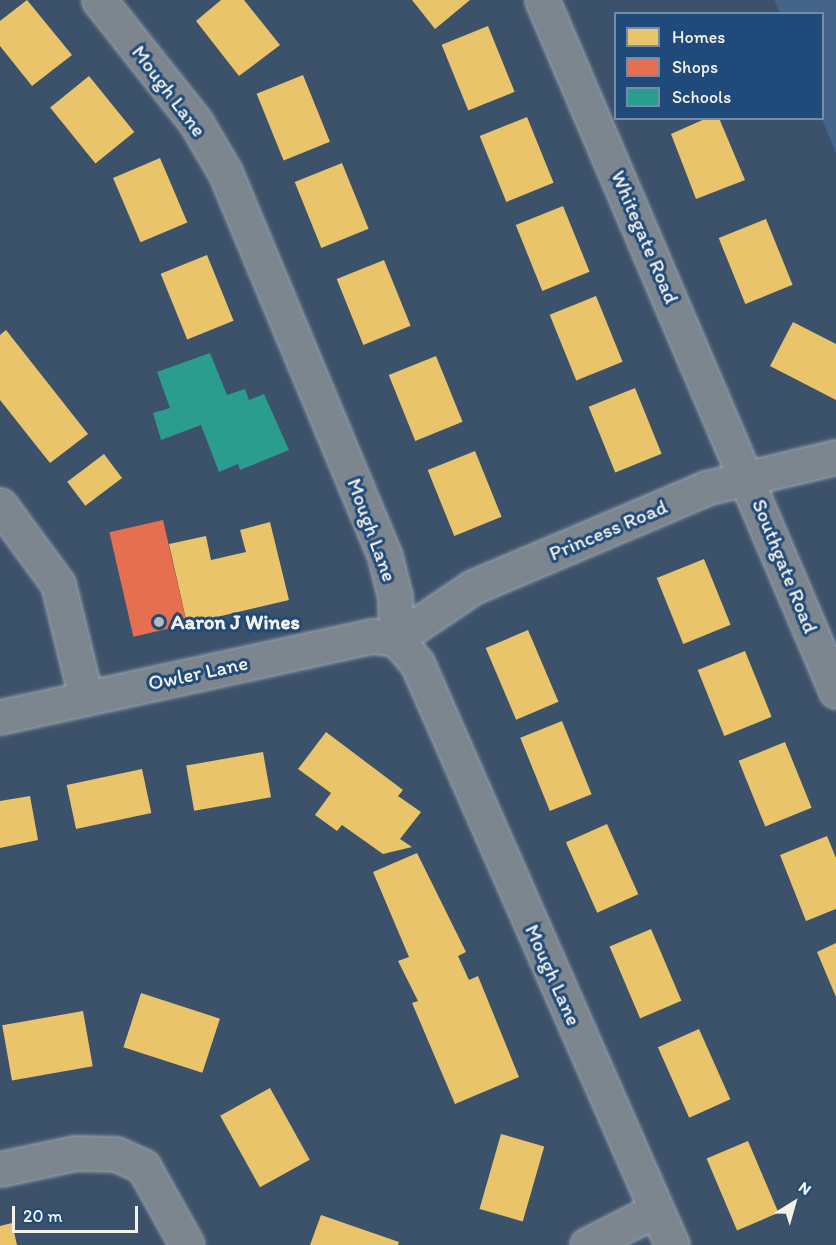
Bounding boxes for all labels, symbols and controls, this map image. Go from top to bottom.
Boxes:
legend [614,12,824,120]
text: Homes [672,26,725,48]
street label: Mough Lane [126,40,212,142]
text: Shops [672,56,718,78]
text: Schools [672,86,731,108]
street label: Whitegate Road [606,167,684,307]
street label: Mough Lane [342,475,402,585]
street label: Princess Road [545,494,671,566]
street label: Southgate Road [747,495,823,637]
place label: Aaron J Wines [171,609,300,635]
marker: Aaron J Wines [152,615,166,629]
street label: Owler Lane [146,650,250,696]
street label: Mough Lane [519,920,587,1030]
north arrow [764,1173,824,1233]
text: N [795,1177,815,1199]
scale bar [15,1194,141,1232]
text: 20 m [23,1205,63,1227]

